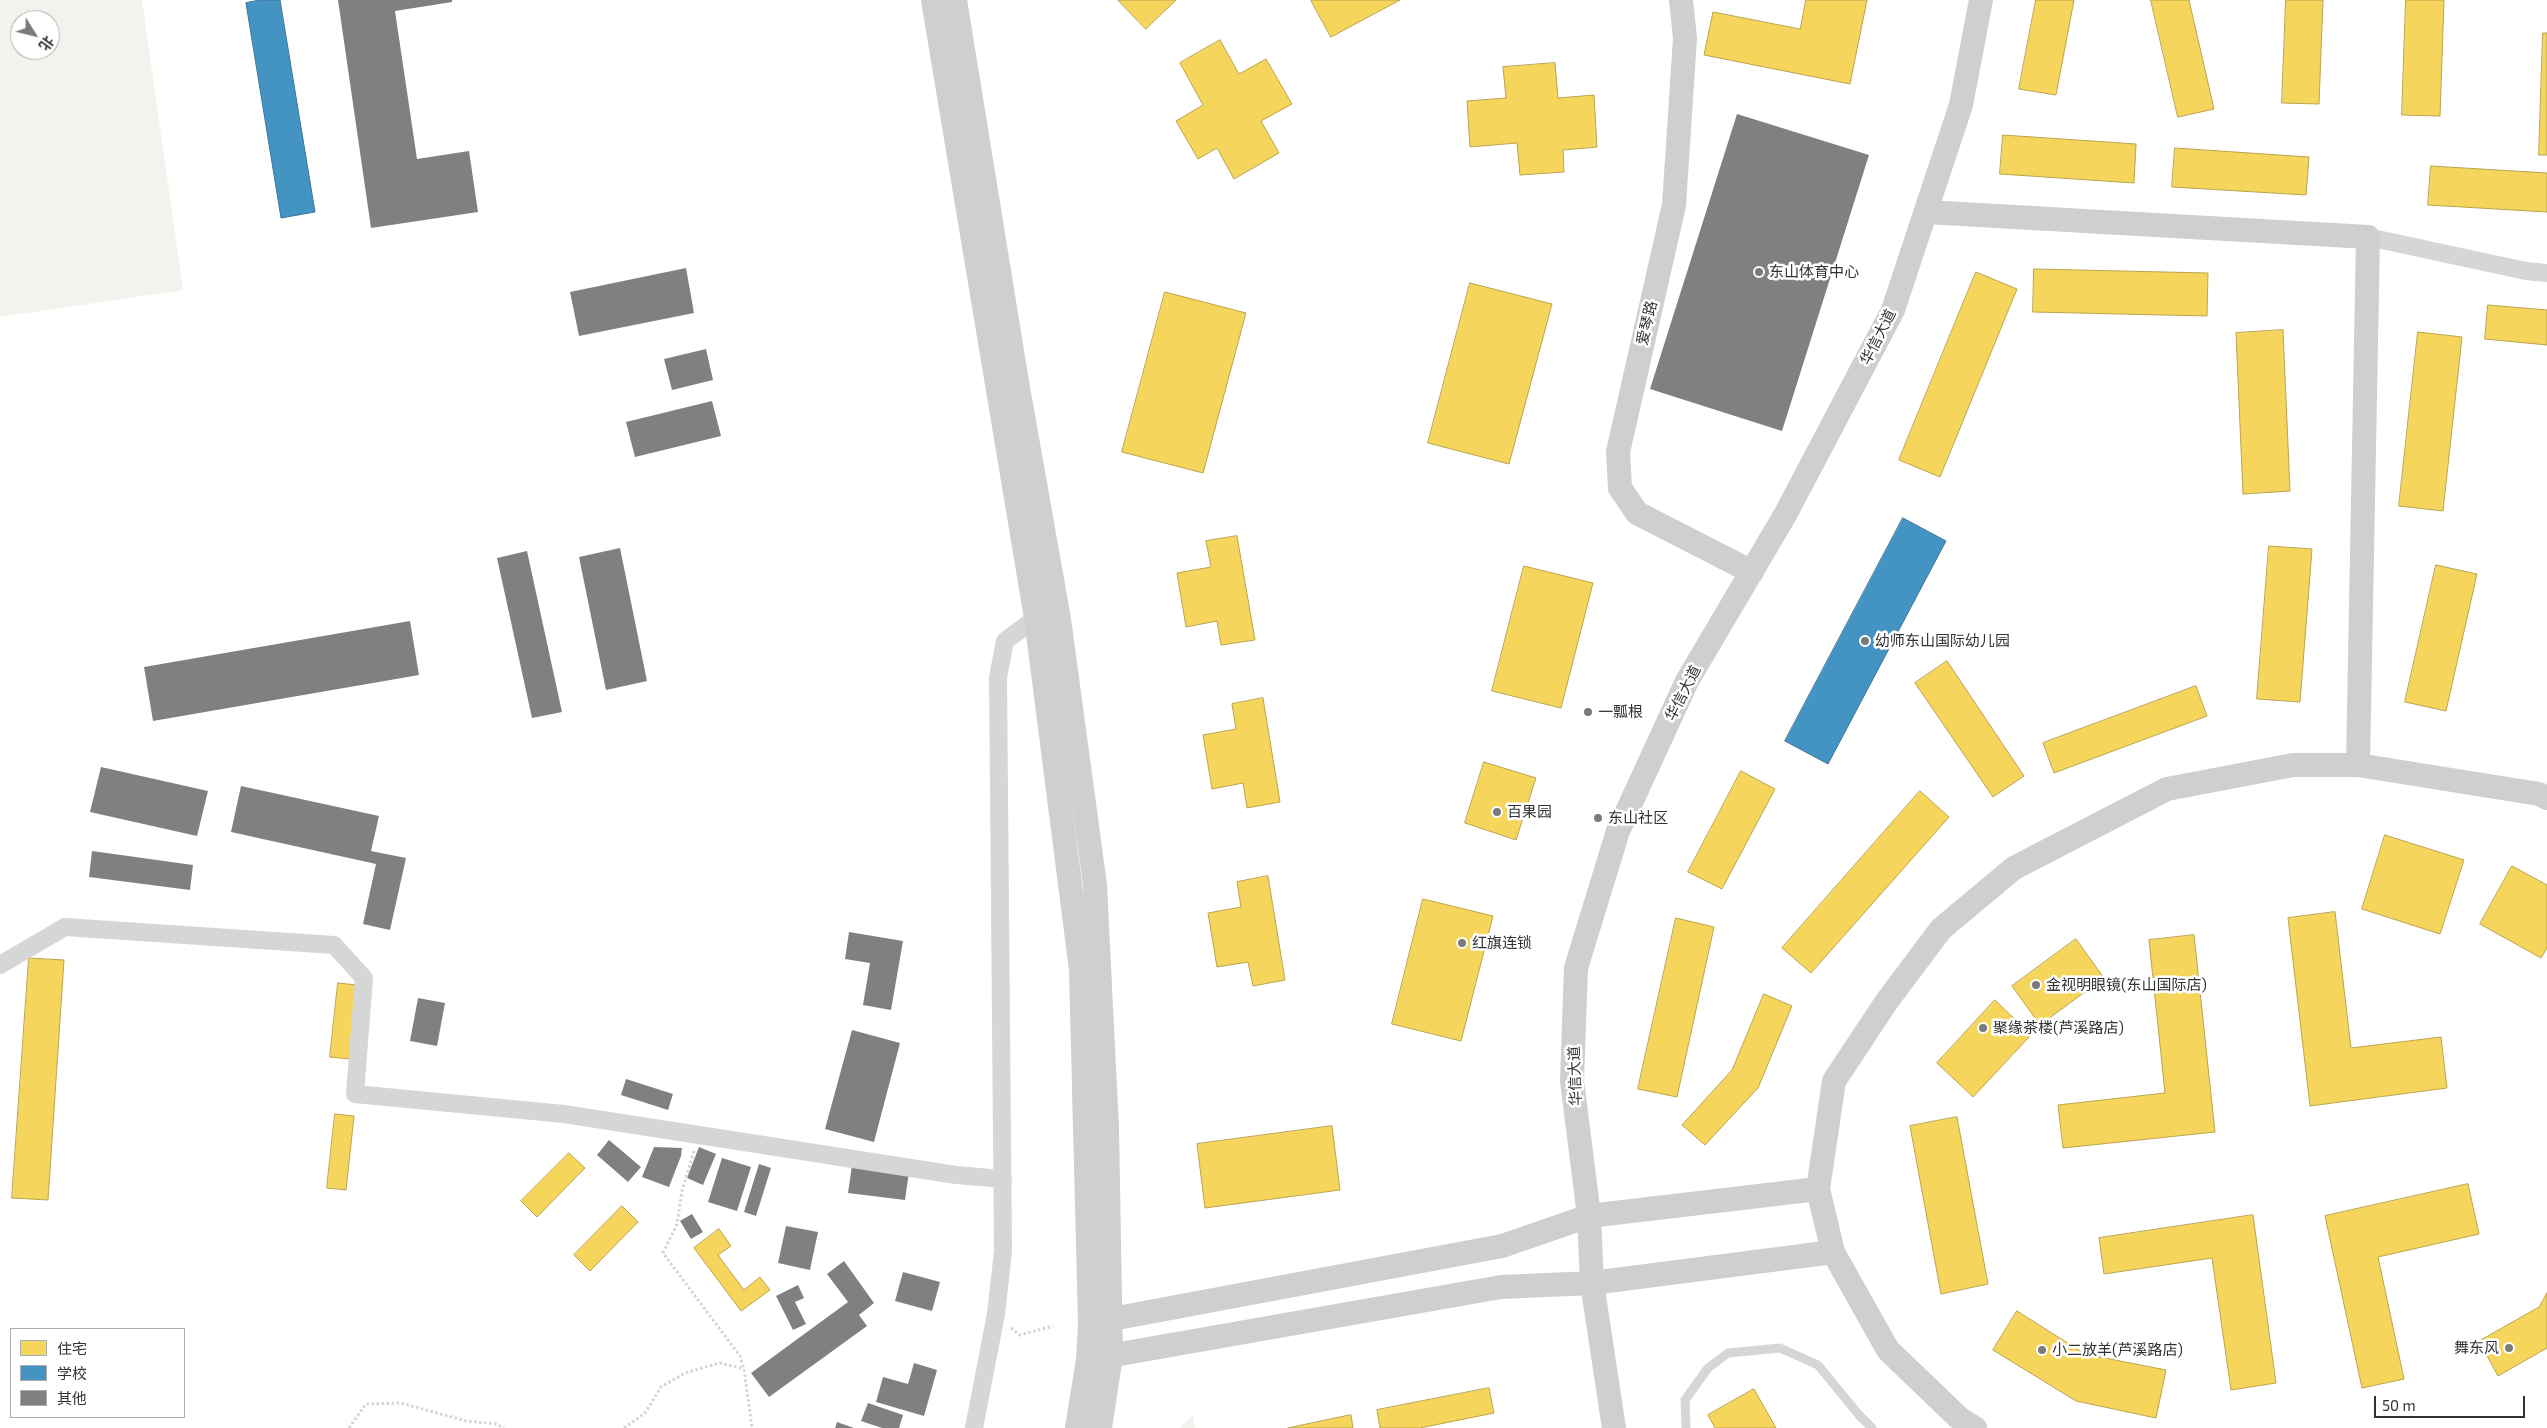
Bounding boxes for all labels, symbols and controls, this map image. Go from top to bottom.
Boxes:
north arrow [10,10,60,60]
text: 北 [36,33,58,54]
place label: 东山体育中心 [1769,263,1859,281]
marker: 东山体育中心 [1753,266,1765,278]
street label: 爱琴路 [1633,299,1661,347]
street label: 华信大道 [1856,306,1900,368]
place label: 幼师东山国际幼儿园 [1875,632,2010,650]
marker: 幼师东山国际幼儿园 [1859,635,1871,647]
street label: 华信大道 [1661,662,1705,724]
place label: 一瓢根 [1598,703,1643,721]
marker: 一瓢根 [1582,706,1594,718]
place label: 百果园 [1507,803,1552,821]
marker: 百果园 [1491,806,1503,818]
place label: 东山社区 [1608,809,1668,827]
marker: 东山社区 [1592,812,1604,824]
place label: 红旗连锁 [1472,934,1532,952]
marker: 红旗连锁 [1456,937,1468,949]
place label: 金视明眼镜(东山国际店) [2046,976,2207,994]
marker: 金视明眼镜(东山国际店) [2030,979,2042,991]
place label: 聚缘茶楼(芦溪路店) [1993,1019,2124,1037]
marker: 聚缘茶楼(芦溪路店) [1977,1022,1989,1034]
street label: 华信大道 [1565,1046,1585,1106]
legend [10,1328,185,1418]
text: 住宅 [57,1339,87,1357]
place label: 舞东风 [2454,1339,2499,1357]
place label: 小二放羊(芦溪路店) [2052,1341,2183,1359]
marker: 舞东风 [2503,1342,2515,1354]
marker: 小二放羊(芦溪路店) [2036,1344,2048,1356]
text: 学校 [57,1364,87,1382]
scale bar [2377,1386,2528,1418]
text: 其他 [57,1389,87,1407]
text: 50 m [2382,1396,2416,1414]

